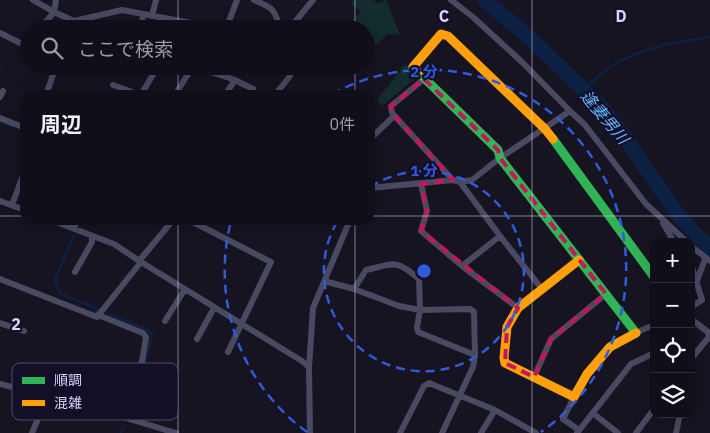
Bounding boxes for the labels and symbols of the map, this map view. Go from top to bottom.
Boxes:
text: C [439,6,449,26]
text: D [615,6,627,26]
text: 2 分 [410,62,438,81]
water label: 逢妻男川 [577,86,635,149]
text: 1 分 [410,161,438,180]
centre of rings [415,262,433,280]
text: 2 [11,314,21,334]
legend [12,363,178,420]
text: 順調 [54,371,82,389]
text: 混雑 [54,394,82,412]

